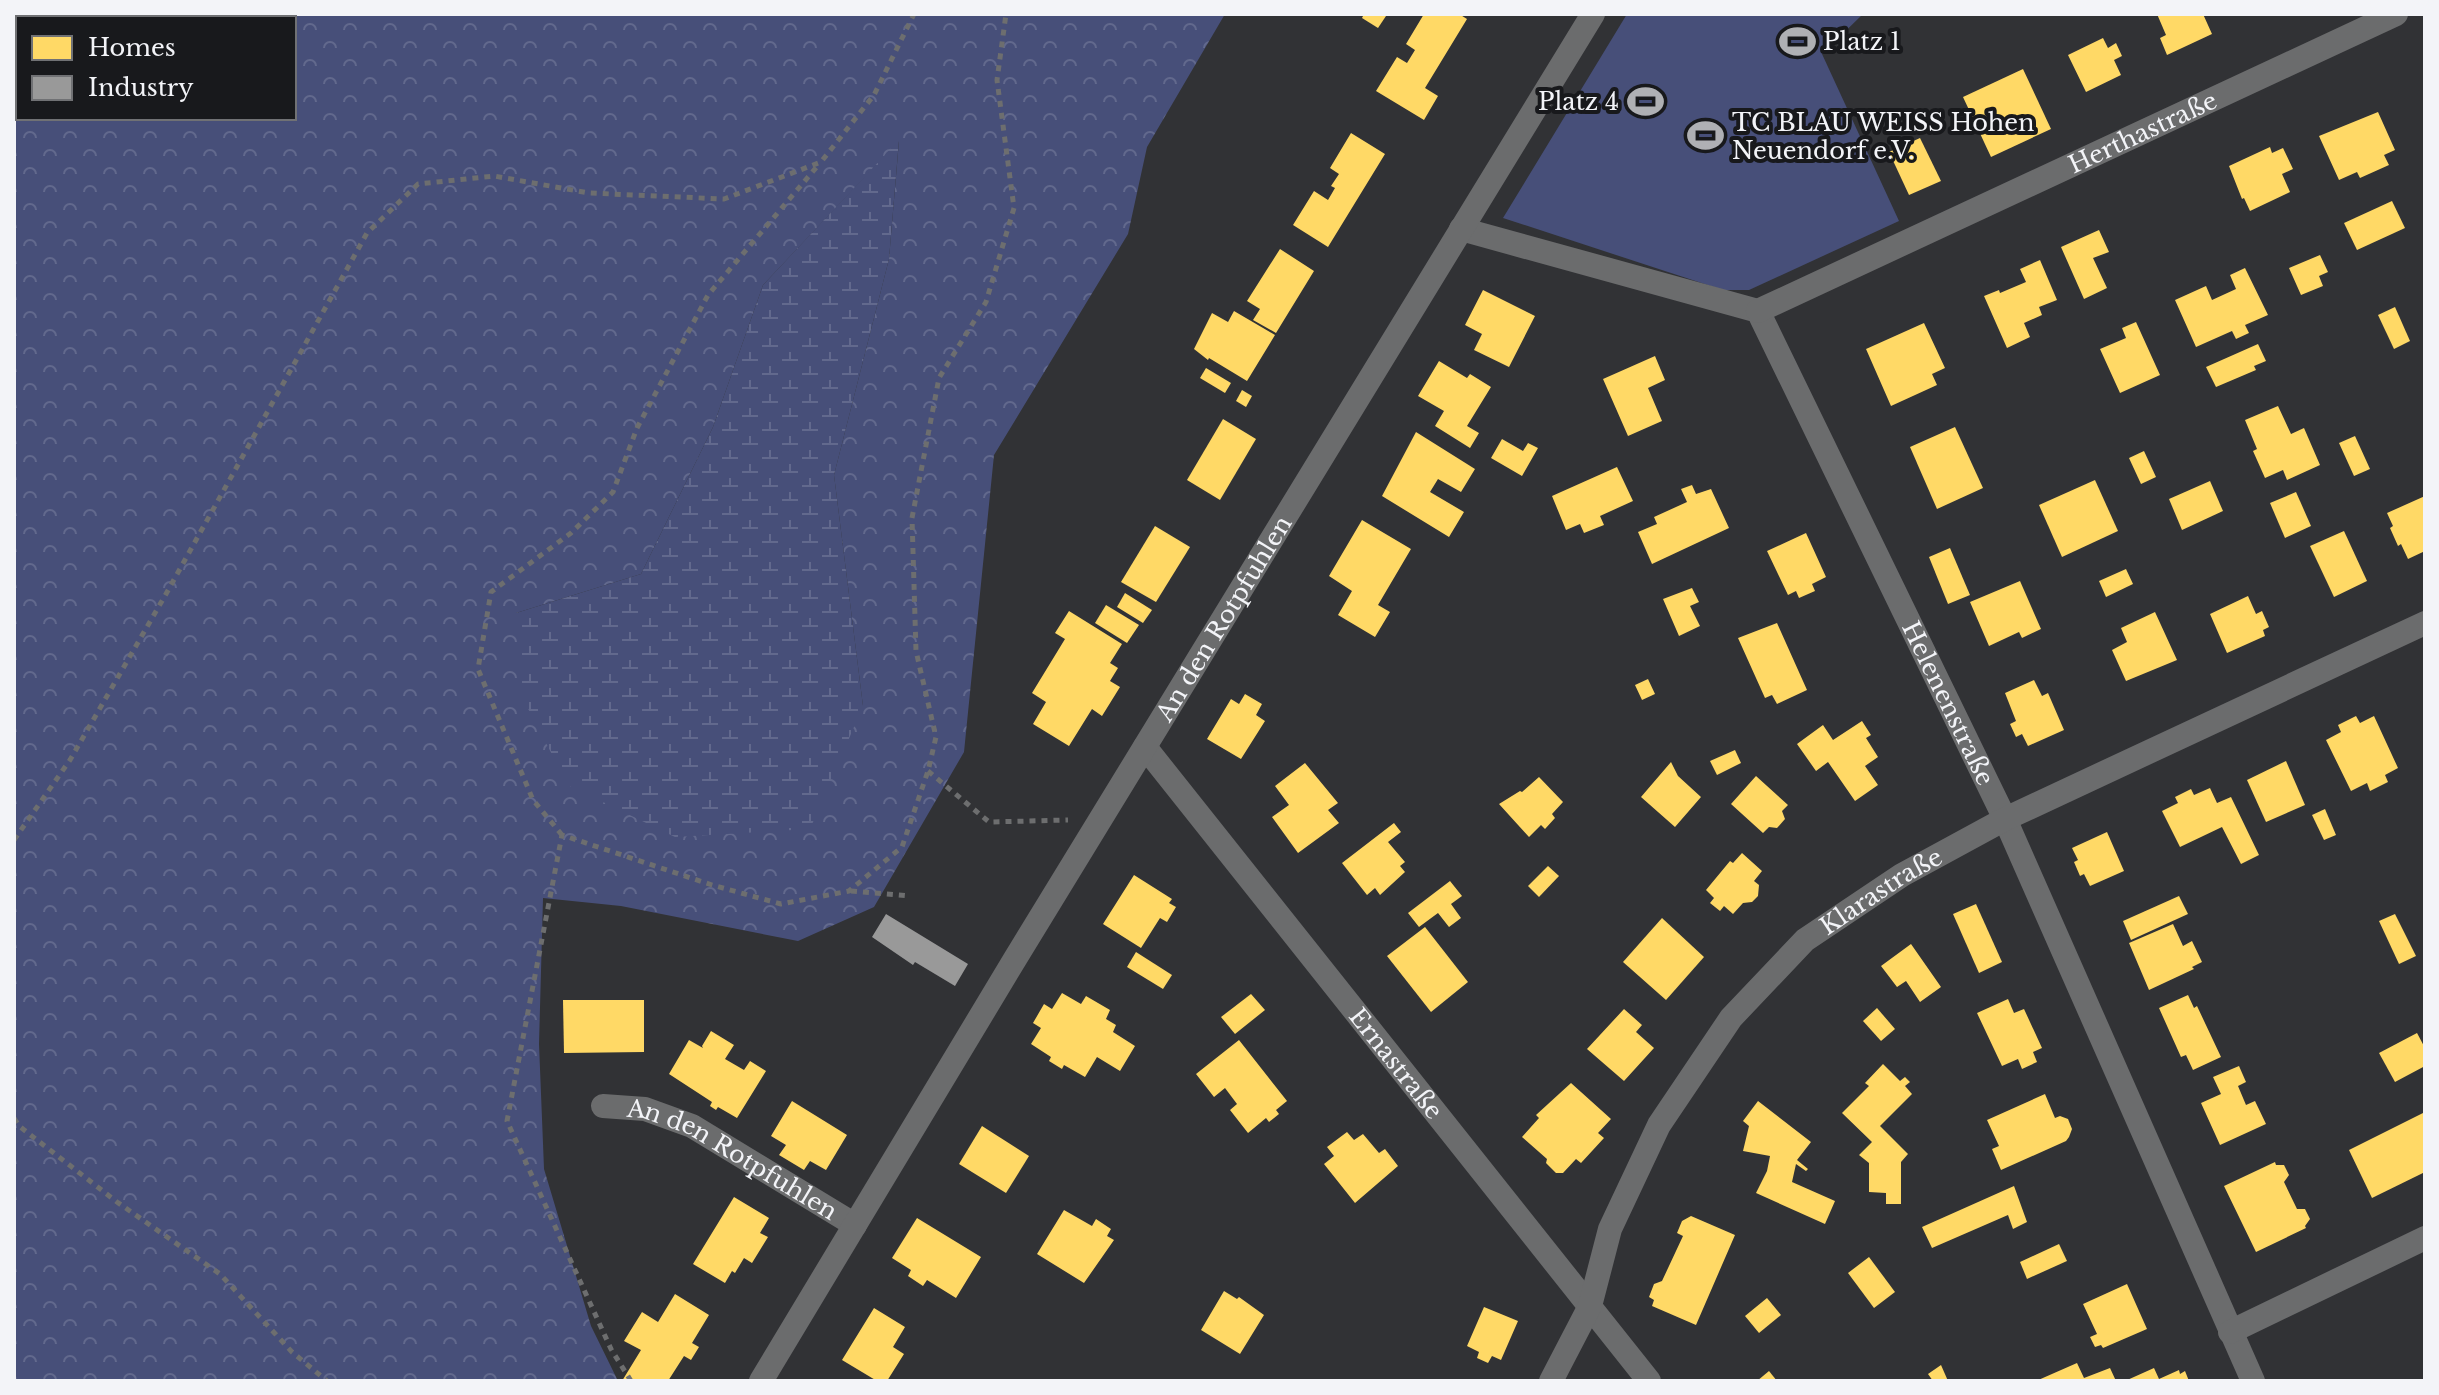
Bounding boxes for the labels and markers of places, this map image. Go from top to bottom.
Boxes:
sports icon: Platz 1 [1778,22,1816,60]
place label: Platz 1 [1823,27,1901,56]
sports icon: Platz 4 [1626,82,1664,120]
place label: Platz 4 [1538,87,1619,116]
place label: TC BLAU WEISS Hohen Neuendorf e.V. [1732,108,2035,165]
sports icon: TC BLAU WEISS Hohen Neuendorf e.V. [1687,117,1725,155]

